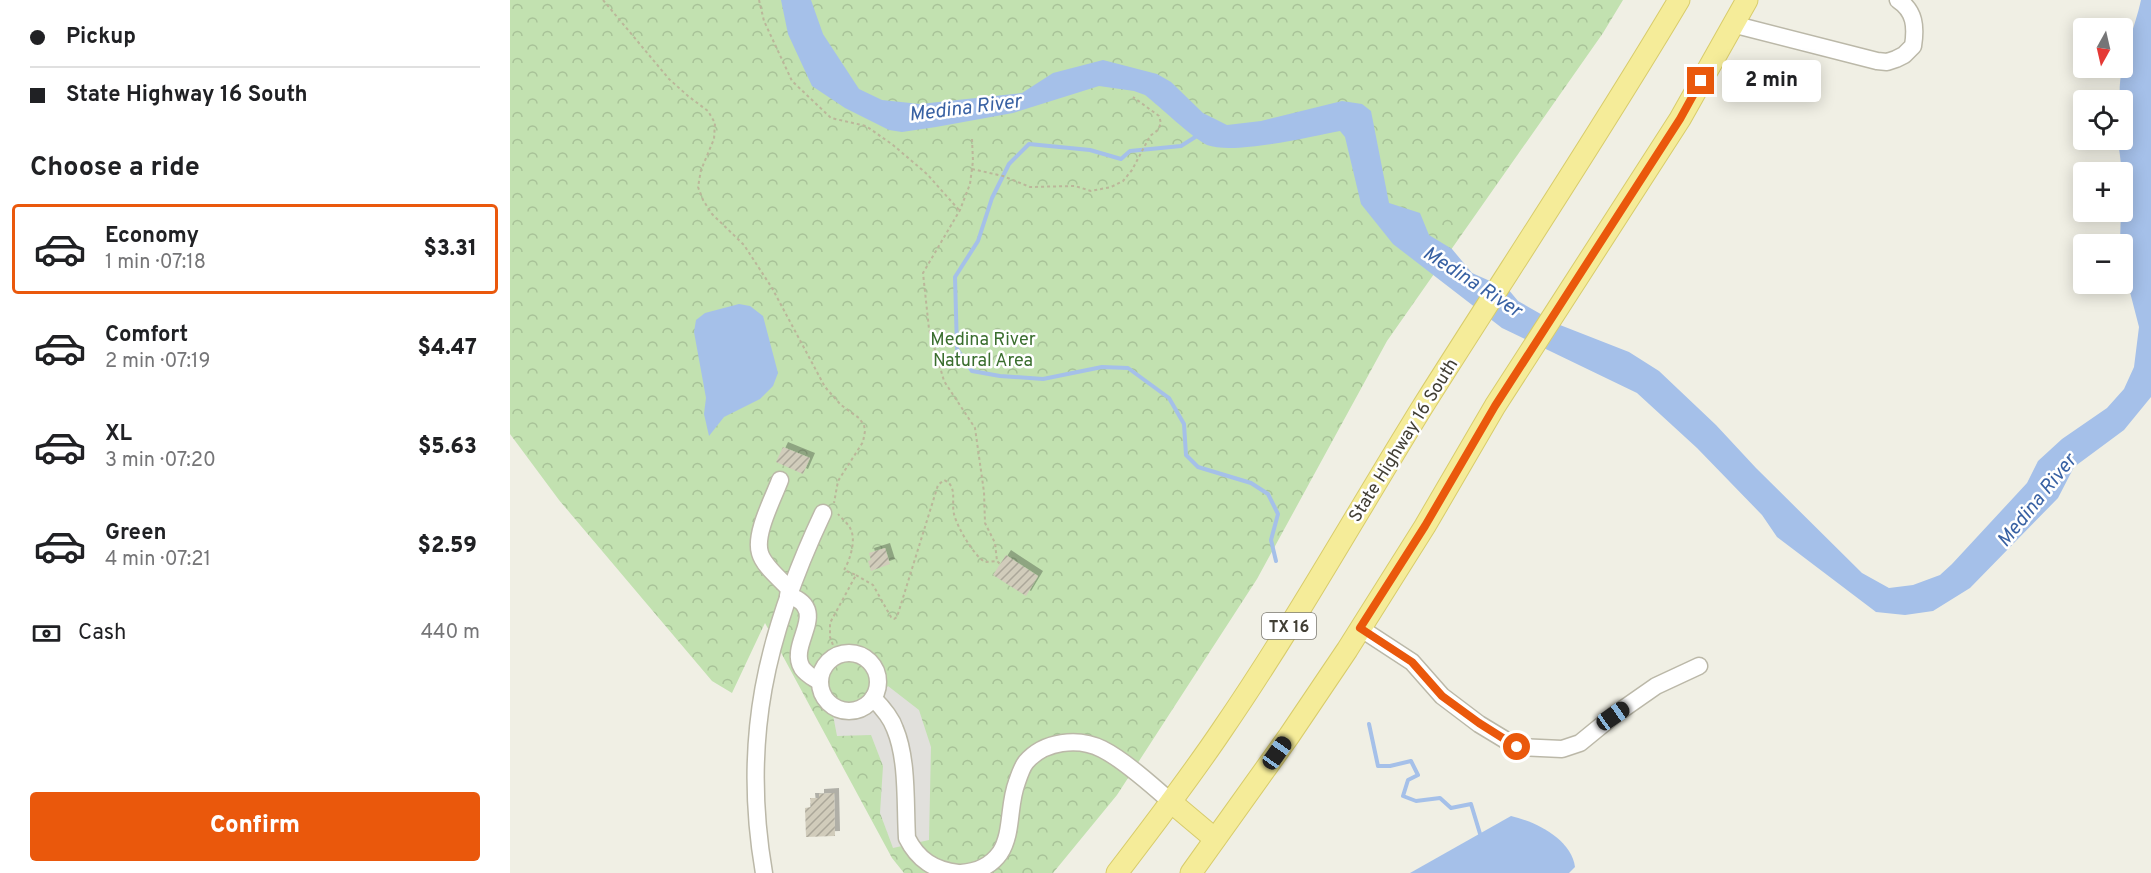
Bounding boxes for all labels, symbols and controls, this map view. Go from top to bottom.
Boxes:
north arrow [2073,18,2133,78]
map controls [2073,18,2133,294]
text: Pickup [66,24,136,51]
callout: 2 min [1722,60,1821,102]
route end [1687,67,1714,94]
text: 2 min [1745,68,1798,94]
text: State Highway 16 South [66,82,308,109]
water label: Medina River [908,89,1024,129]
button: locate [2073,90,2133,150]
text: Choose a ride [30,151,200,185]
button: + [2073,162,2133,222]
icon: car [33,222,87,276]
text: Economy [105,223,199,250]
button: − [2073,234,2133,294]
text: $3.31 [423,236,477,263]
water label: Medina River [1418,241,1527,325]
text: 1 min · 07:18 [105,250,206,276]
icon: car [33,321,87,375]
text: Comfort [105,322,188,349]
park label: Medina River Natural Area [930,329,1036,373]
text: $4.47 [418,335,477,362]
text: 2 min · 07:19 [105,349,210,375]
street label: State Highway 16 South [1344,355,1464,527]
icon: car [33,420,87,474]
text: XL [105,421,132,448]
text: $5.63 [418,434,477,461]
text: 3 min · 07:20 [105,448,216,474]
water label: Medina River [1992,448,2084,553]
icon: car [33,519,87,573]
text: Green [105,520,167,547]
text: $2.59 [418,533,477,560]
text: 4 min · 07:21 [105,547,211,573]
road number: TX 16 [1262,613,1316,639]
icon: cash [30,617,63,650]
text: Cash [78,620,127,647]
text: 440 m [421,620,480,646]
car [1593,698,1633,734]
car [1259,733,1295,773]
route start [1503,733,1530,760]
button: Confirm [30,792,480,861]

